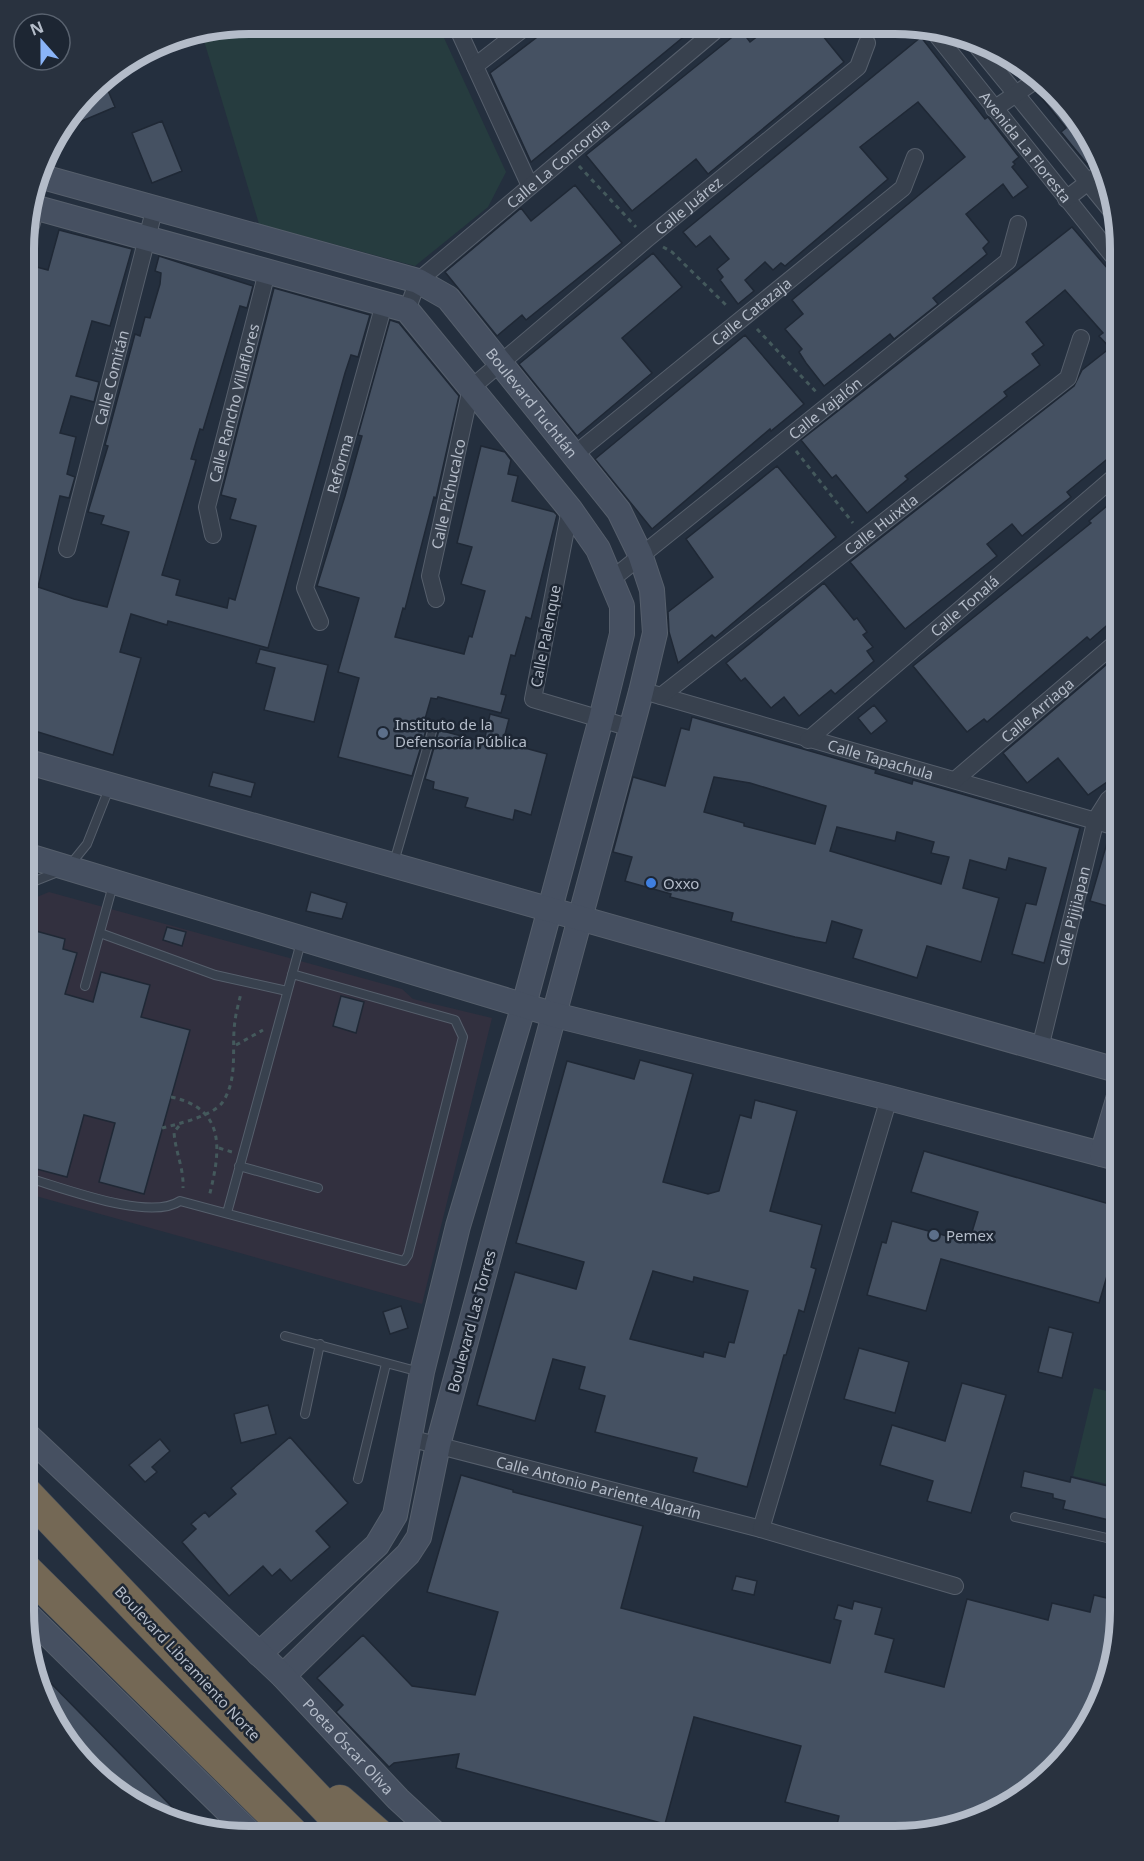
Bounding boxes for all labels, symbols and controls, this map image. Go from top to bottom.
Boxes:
north arrow [12,12,72,72]
text: N [27,15,47,41]
street label: Avenida La Floresta [975,87,1076,207]
street label: Calle La Concordia [502,114,614,213]
street label: Calle Juárez [650,172,726,239]
street label: Calle Catazaja [707,273,795,350]
street label: Calle Rancho Villaflores [204,321,263,485]
street label: Calle Comitán [89,328,133,427]
street label: Boulevard Tuchtlán [482,344,582,462]
street label: Calle Yajalón [784,372,866,444]
street label: Reforma [322,432,357,496]
street label: Calle Pichucalco [426,437,470,551]
street label: Calle Huixtla [840,489,922,559]
street label: Calle Tonalá [926,571,1003,641]
street label: Calle Palenque [525,583,565,689]
street label: Calle Arriaga [996,673,1078,747]
place label: Instituto de la Defensoría Pública [395,714,527,751]
marker: Instituto de la Defensoría Pública [376,726,390,740]
street label: Calle Tapachula [826,735,936,784]
street label: Calle Pijijiapan [1050,864,1094,968]
place label: Oxxo [663,873,699,893]
marker: Oxxo [644,876,658,890]
place label: Pemex [946,1225,994,1245]
marker: Pemex [927,1228,941,1242]
street label: Boulevard Las Torres [442,1248,500,1394]
street label: Calle Antonio Pariente Algarín [494,1451,703,1523]
street label: Boulevard Libramiento Norte [111,1581,265,1745]
street label: Poeta Óscar Oliva [299,1694,399,1799]

